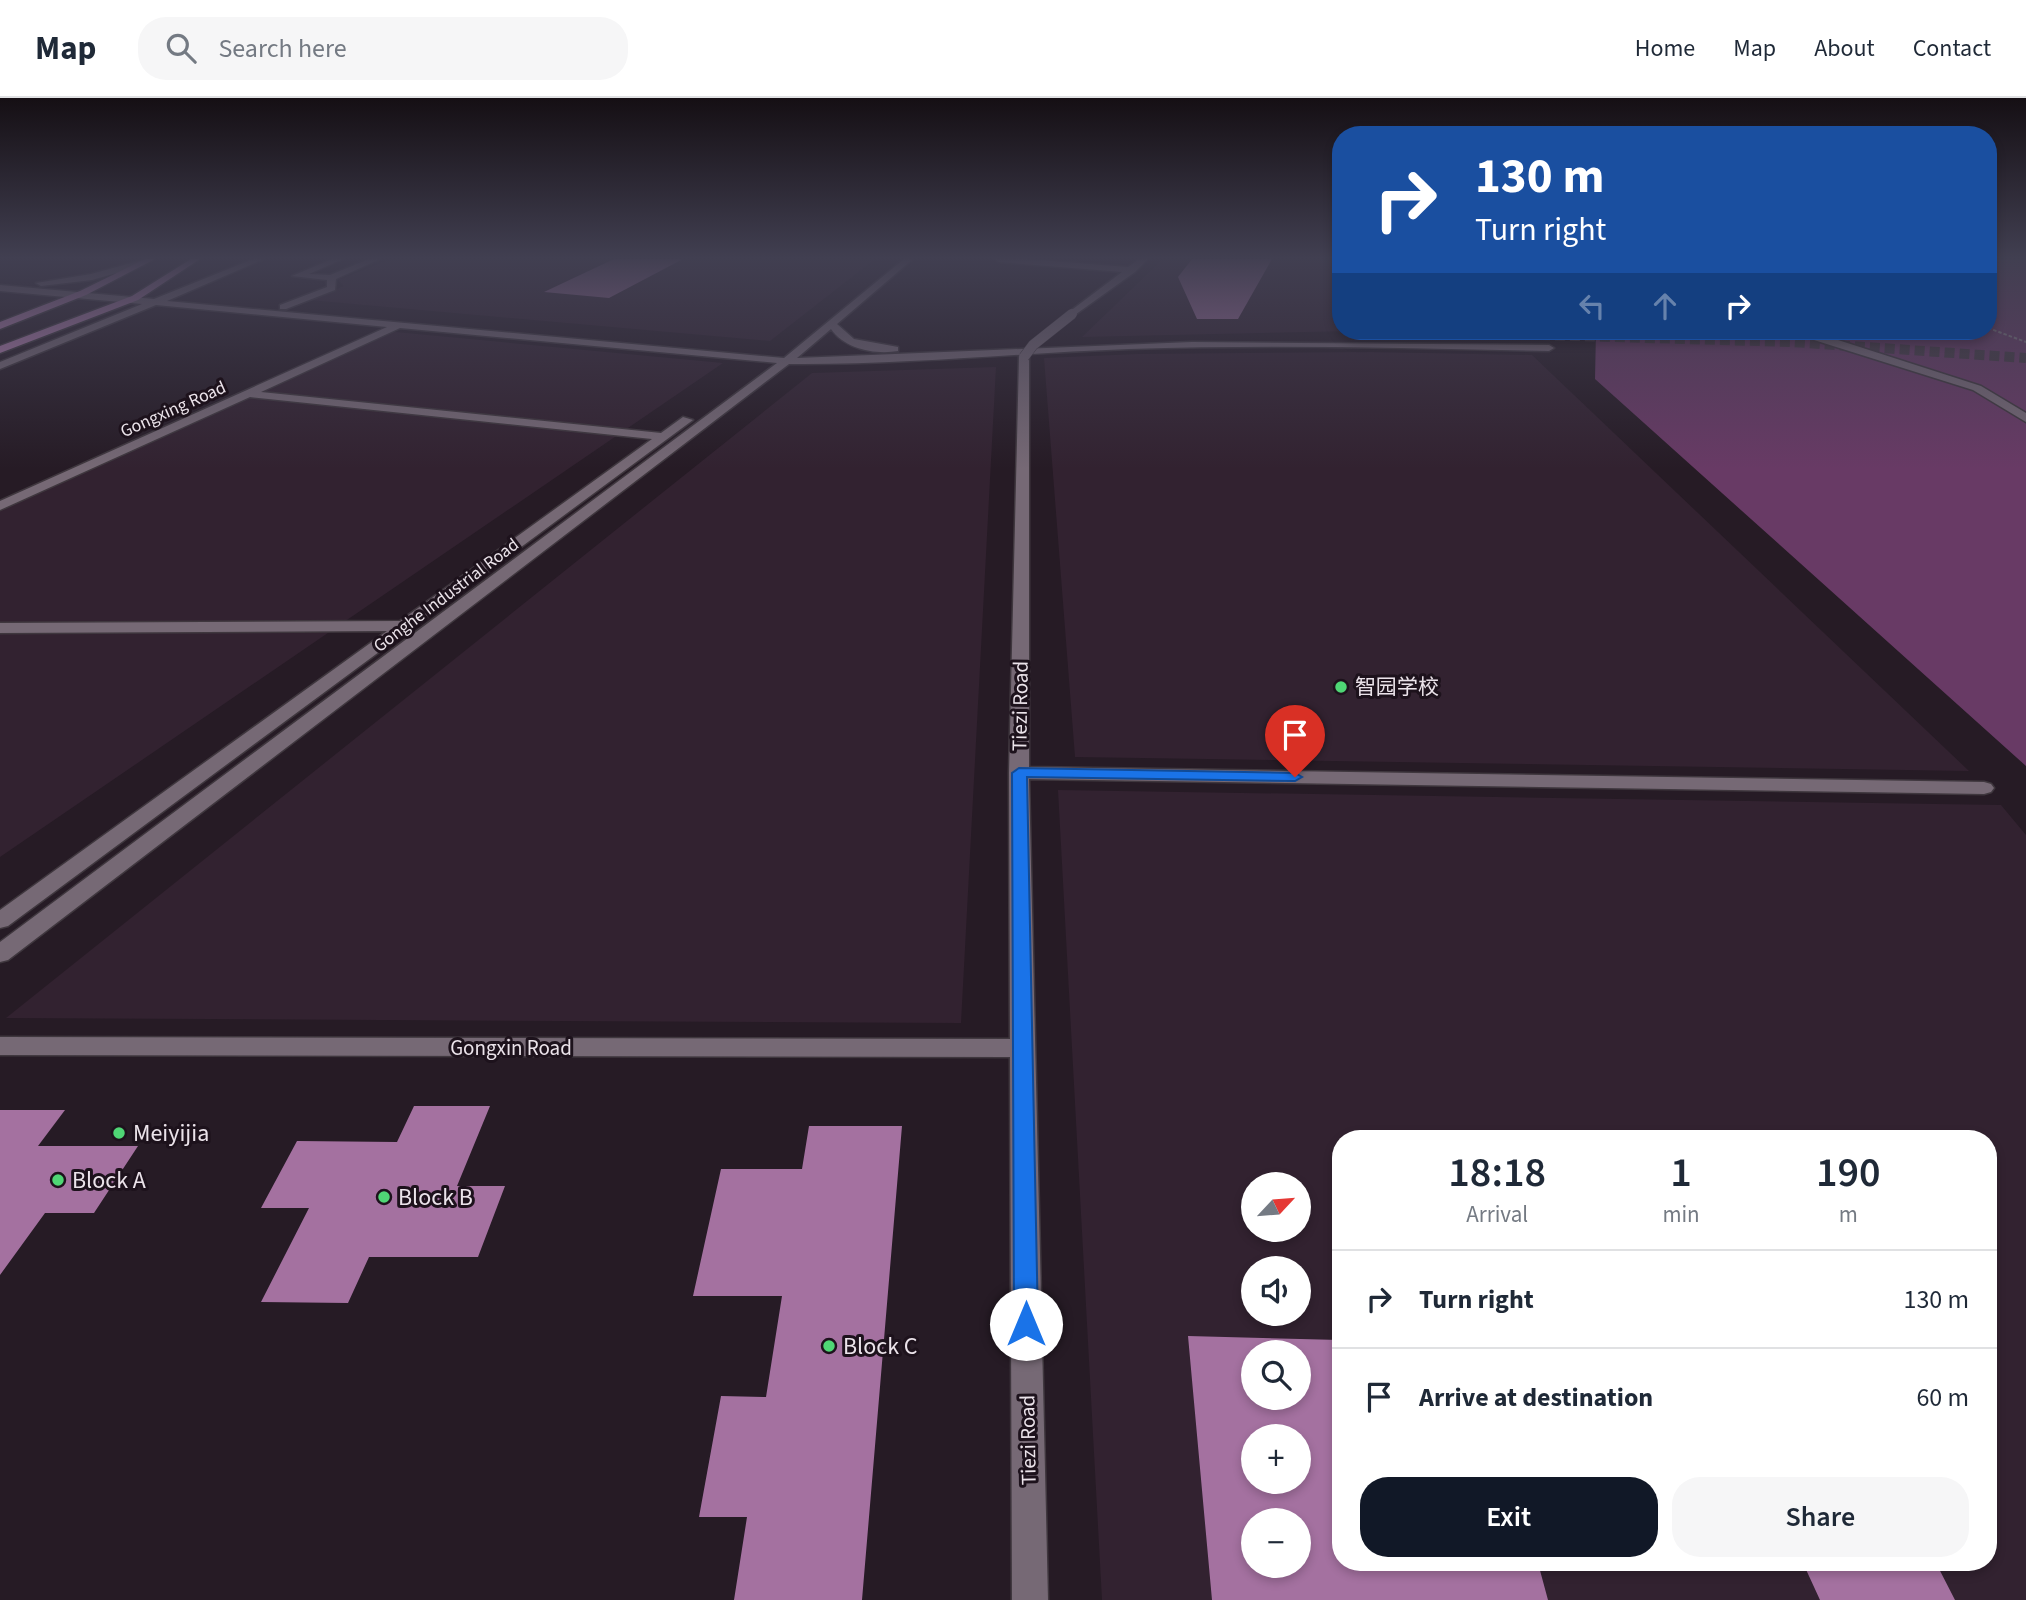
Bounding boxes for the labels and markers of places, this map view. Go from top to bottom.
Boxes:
place label: 智园学校 [1355,672,1439,702]
marker: 智园学校 [1333,679,1349,695]
pin [1265,705,1325,777]
place label: Meiyijia [133,1116,209,1151]
marker: Meiyijia [111,1125,127,1141]
place label: Block A [72,1163,146,1198]
marker: Block A [50,1172,66,1188]
place label: Block B [398,1180,473,1215]
marker: Block B [376,1189,392,1205]
place label: Block C [843,1329,918,1364]
marker: Block C [821,1338,837,1354]

